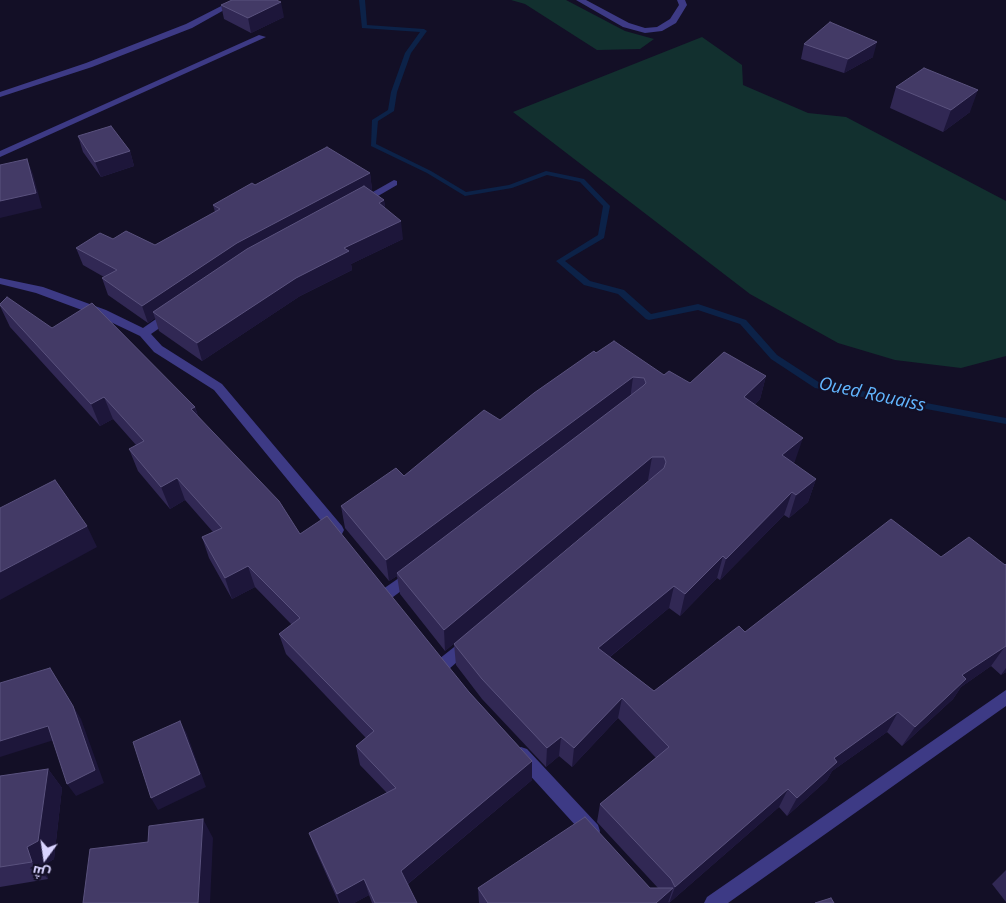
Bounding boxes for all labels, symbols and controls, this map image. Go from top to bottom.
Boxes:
water label: Oued Rouaiss [817,373,927,417]
north arrow [20,833,70,883]
text: ش [30,862,52,884]

